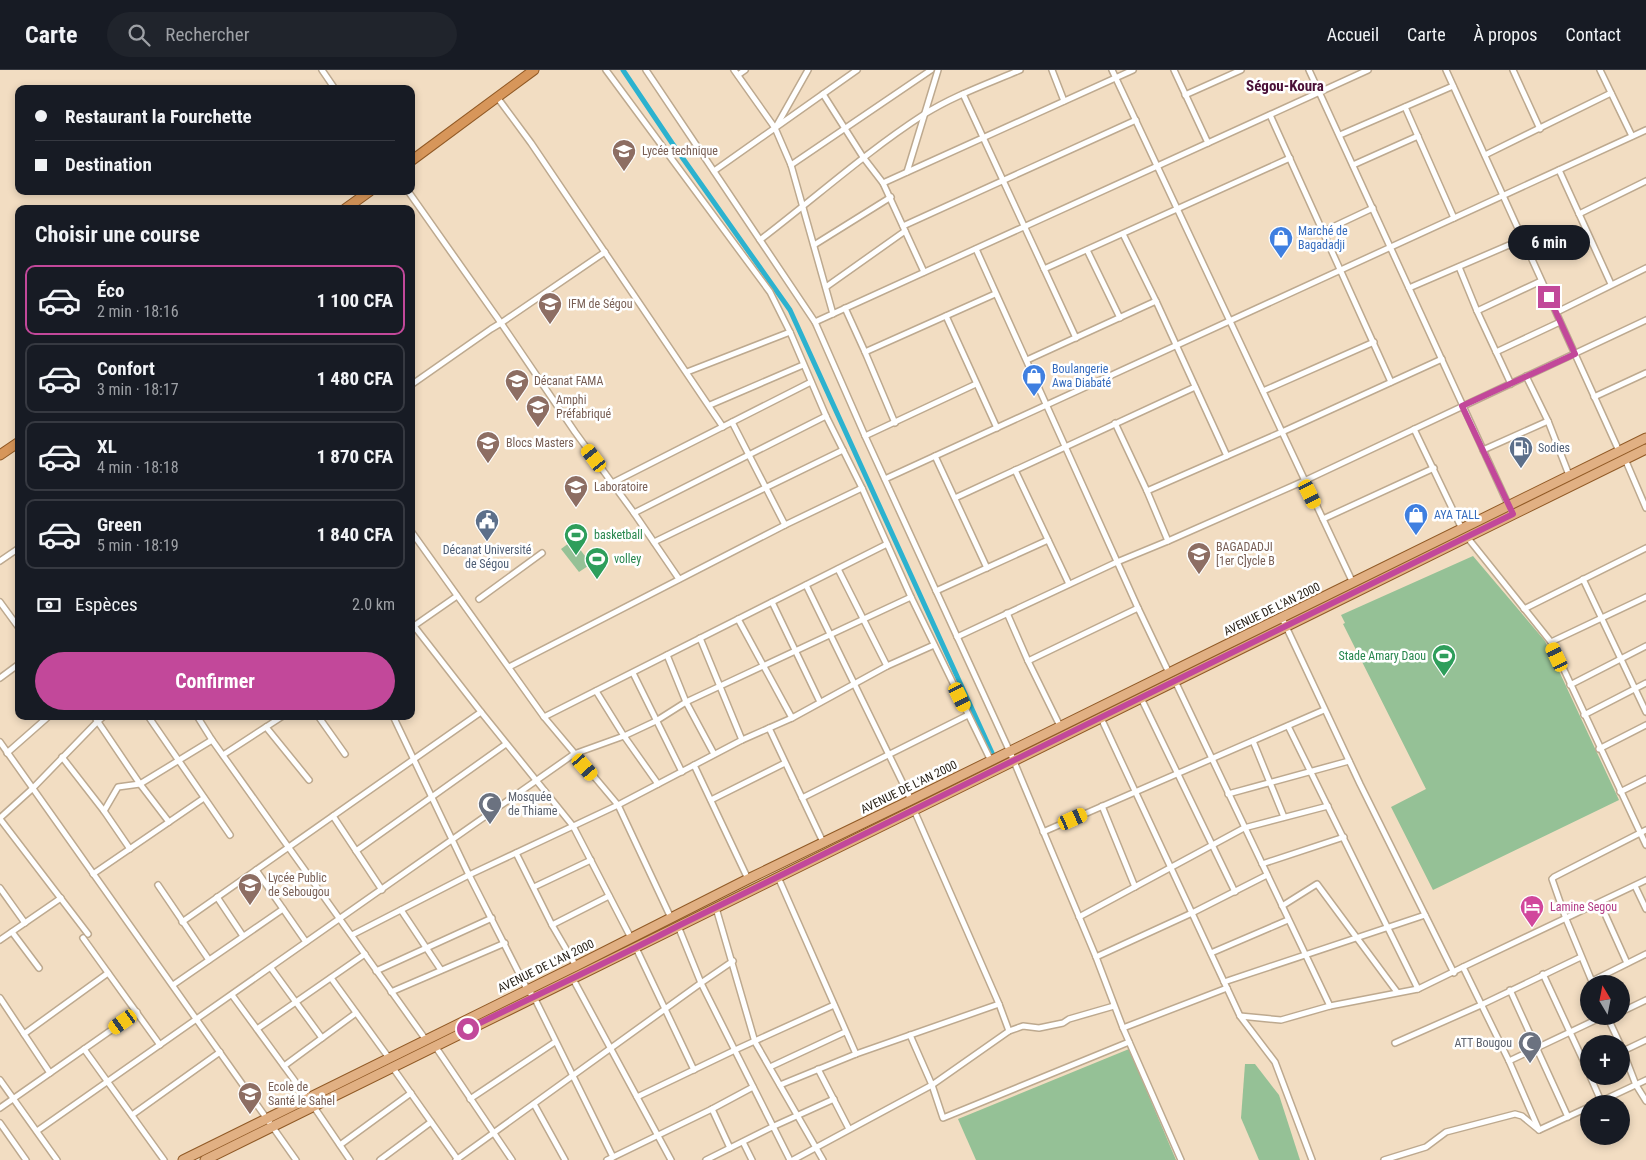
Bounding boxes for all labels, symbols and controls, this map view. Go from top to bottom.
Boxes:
search box [107,12,457,57]
text: Carte [25,21,77,49]
icon: search [125,21,153,49]
text: Rechercher [165,23,249,46]
text: Accueil [1327,24,1379,45]
text: Carte [1407,24,1446,45]
text: À propos [1474,24,1537,45]
text: Contact [1565,24,1621,45]
district label: Ségou-Koura [1246,77,1324,95]
text: Restaurant la Fourchette [65,105,252,128]
school or university icon: Lycée technique [611,138,637,172]
place label: Lycée technique [642,144,718,158]
text: Destination [65,153,152,176]
text: Choisir une course [35,222,200,247]
place label: Marché de Bagadadji [1298,224,1348,252]
callout: 6 min [1508,224,1590,260]
shop icon: Marché de Bagadadji [1268,225,1294,259]
text: 6 min [1531,233,1567,252]
icon: car [37,278,82,323]
text: Éco [97,279,124,302]
route end [1538,286,1560,308]
text: 1 100 CFA [316,289,393,312]
school or university icon: IFM de Ségou [537,291,563,325]
place label: IFM de Ségou [568,297,633,311]
text: 2 min · 18:16 [97,302,179,321]
icon: car [37,356,82,401]
text: Confort [97,357,155,380]
place label: Boulangerie Awa Diabaté [1052,362,1112,390]
shop icon: Boulangerie Awa Diabaté [1021,363,1047,397]
text: 1 480 CFA [316,367,393,390]
school or university icon: Décanat FAMA [504,368,530,402]
place label: Décanat FAMA [534,374,603,388]
text: 3 min · 18:17 [97,380,179,399]
place label: Amphi Préfabriqué [556,393,612,421]
school or university icon: Amphi Préfabriqué [525,394,551,428]
school or university icon: Blocs Masters [475,430,501,464]
icon: car [37,434,82,479]
text: XL [97,435,117,458]
fuel station icon: Sodies [1508,435,1534,469]
place label: Blocs Masters [506,436,574,450]
place label: Sodies [1538,441,1570,455]
car [578,442,609,474]
text: 1 870 CFA [316,445,393,468]
text: 4 min · 18:18 [97,458,179,477]
school or university icon: Laboratoire [563,474,589,508]
car [1296,477,1323,511]
place label: Laboratoire [594,480,648,494]
shop icon: AYA TALL [1403,502,1429,536]
public building icon: Décanat Université de Ségou [474,508,500,542]
place label: AYA TALL [1434,508,1480,522]
icon: car [37,512,82,557]
text: Green [97,513,142,536]
sports icon: basketball [563,522,589,556]
text: 1 840 CFA [316,523,393,546]
place label: basketball [594,528,643,542]
text: 5 min · 18:19 [97,536,179,555]
place label: BAGADADJI [1er C]ycle B [1216,540,1275,568]
school or university icon: BAGADADJI [1er C]ycle B [1186,541,1212,575]
place label: Décanat Université de Ségou [443,543,532,571]
sports icon: volley [584,546,610,580]
place label: volley [614,552,641,566]
street label: AVENUE DE L'AN 2000 [1222,580,1323,638]
icon: cash [35,591,63,619]
text: Espèces [75,593,138,616]
text: 2.0 km [352,595,395,614]
car [1543,640,1570,674]
sports icon: Stade Amary Daou [1431,643,1457,677]
place label: Stade Amary Daou [1339,649,1426,663]
button: Confirmer [35,652,395,710]
car [946,680,973,714]
car [569,751,600,783]
street label: AVENUE DE L'AN 2000 [859,758,960,816]
place label: Mosquée de Thiame [508,790,558,818]
mosque icon: Mosquée de Thiame [477,791,503,825]
car [1056,806,1089,832]
place label: Lycée Public de Sebougou [268,871,330,899]
school or university icon: Lycée Public de Sebougou [237,872,263,906]
hotel icon: Lamine Segou [1519,894,1545,928]
place label: Lamine Segou [1550,900,1617,914]
street label: AVENUE DE L'AN 2000 [496,937,597,995]
north arrow [1580,975,1630,1025]
map controls [1580,975,1630,1145]
car [106,1007,139,1037]
route start [457,1018,479,1040]
mosque icon: ATT Bougou [1517,1030,1543,1064]
button: + [1580,1035,1630,1085]
place label: ATT Bougou [1455,1036,1512,1050]
place label: Ecole de Santé le Sahel [268,1080,335,1108]
school or university icon: Ecole de Santé le Sahel [237,1081,263,1115]
button: − [1580,1095,1630,1145]

